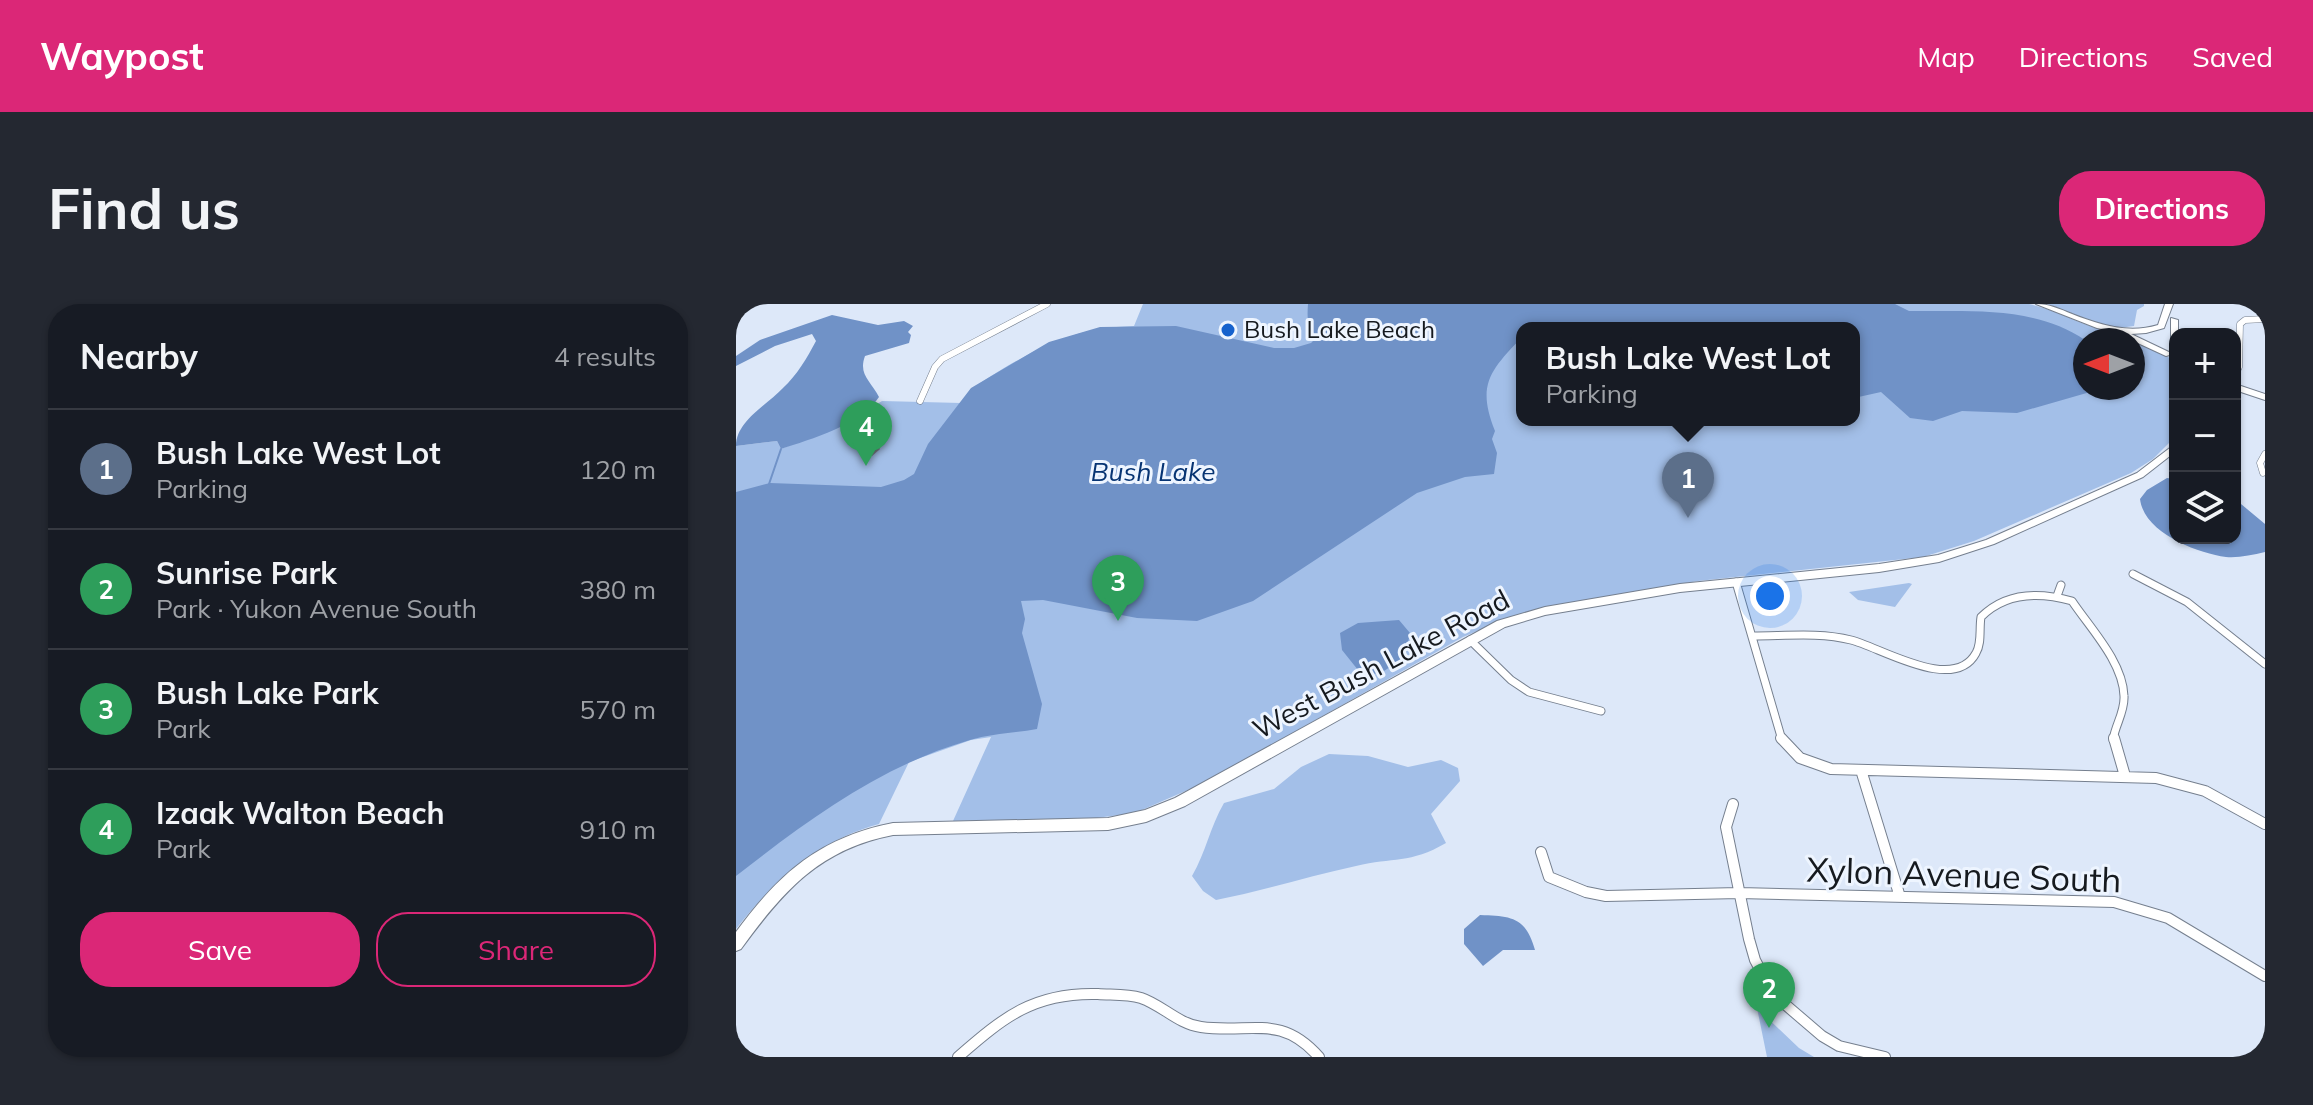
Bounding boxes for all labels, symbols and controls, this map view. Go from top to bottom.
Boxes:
text: Waypost [40,32,204,80]
text: Map [1917,39,1975,74]
text: Directions [2019,39,2148,74]
text: Saved [2192,39,2273,74]
button: Directions [2059,171,2265,246]
text: Find us [48,173,240,243]
place label: Bush Lake Beach [1244,314,1435,344]
marker: Bush Lake Beach [1219,321,1237,339]
popup [1516,322,1860,426]
north arrow [2073,328,2145,400]
map controls [2169,328,2241,544]
button: + [2169,328,2241,400]
text: Nearby [80,335,198,378]
text: Bush Lake West Lot [1546,339,1830,377]
text: 4 results [554,340,656,373]
text: Parking [1546,377,1638,410]
pin: 4 [840,400,892,466]
button: − [2169,400,2241,472]
text: Bush Lake West Lot [156,434,441,472]
pin: 1 [1662,452,1714,518]
text: 1 [98,453,114,486]
text: 120 m [580,453,656,486]
water label: Bush Lake [1091,455,1215,488]
text: Parking [156,472,248,505]
button: layers [2169,472,2241,544]
text: Sunrise Park [156,554,337,592]
pin: 3 [1092,555,1144,621]
text: 2 [98,573,114,606]
text: 380 m [580,573,656,606]
your location [1750,576,1790,616]
street label: West Bush Lake Road [1246,581,1515,746]
text: Park · Yukon Avenue South [156,592,477,625]
text: Bush Lake Park [156,674,378,712]
text: 3 [98,693,114,726]
text: 570 m [580,693,656,726]
text: Park [156,712,211,745]
text: Izaak Walton Beach [156,794,445,832]
text: 4 [98,813,114,846]
text: 910 m [580,813,656,846]
text: Park [156,832,211,865]
street label: Xylon Avenue South [1806,848,2122,901]
button: Save [80,912,360,987]
button: Share [376,912,656,987]
pin: 2 [1743,962,1795,1028]

